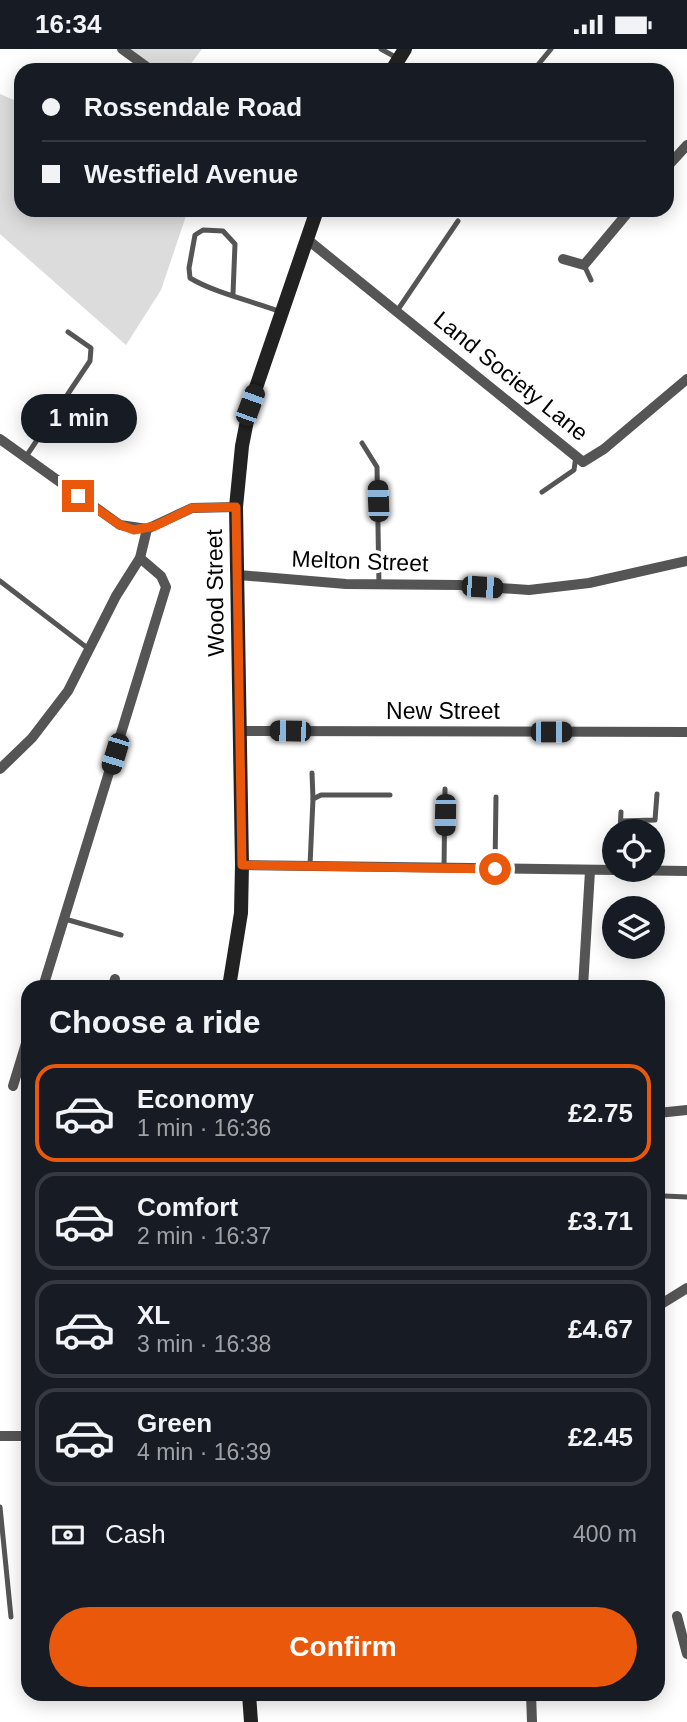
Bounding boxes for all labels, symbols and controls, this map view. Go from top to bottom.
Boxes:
text: 16:34 [35,9,102,39]
text: Rossendale Road [84,92,302,122]
text: Westfield Avenue [84,159,298,189]
street label: Land Society Lane [429,306,593,446]
car [233,382,268,428]
callout: 1 min [20,395,136,443]
text: 1 min [49,405,109,431]
route end [62,480,94,512]
car [367,480,390,522]
street label: Wood Street [201,528,229,657]
street label: Melton Street [291,546,429,576]
car [461,575,504,599]
street label: New Street [386,698,500,724]
car [269,720,312,742]
car [531,722,573,743]
car [99,731,132,777]
car [435,794,456,836]
map controls [602,819,665,959]
button: locate [602,819,665,882]
route start [479,853,511,885]
button: layers [602,896,665,959]
text: Choose a ride [49,1004,261,1040]
icon: car [53,1082,116,1145]
text: Economy [137,1084,254,1114]
text: £2.75 [568,1098,633,1128]
text: 1 min · 16:36 [137,1115,271,1141]
icon: car [53,1190,116,1253]
text: Comfort [137,1192,238,1222]
text: £3.71 [568,1206,633,1236]
text: 2 min · 16:37 [137,1223,271,1249]
icon: car [53,1298,116,1361]
text: XL [137,1300,170,1330]
text: £4.67 [568,1314,633,1344]
text: 3 min · 16:38 [137,1331,271,1357]
icon: car [53,1406,116,1469]
text: Green [137,1408,212,1438]
text: £2.45 [568,1422,633,1452]
text: 4 min · 16:39 [137,1439,271,1465]
icon: cash [49,1516,87,1554]
text: Cash [105,1519,166,1549]
text: 400 m [573,1521,637,1547]
button: Confirm [49,1607,637,1687]

